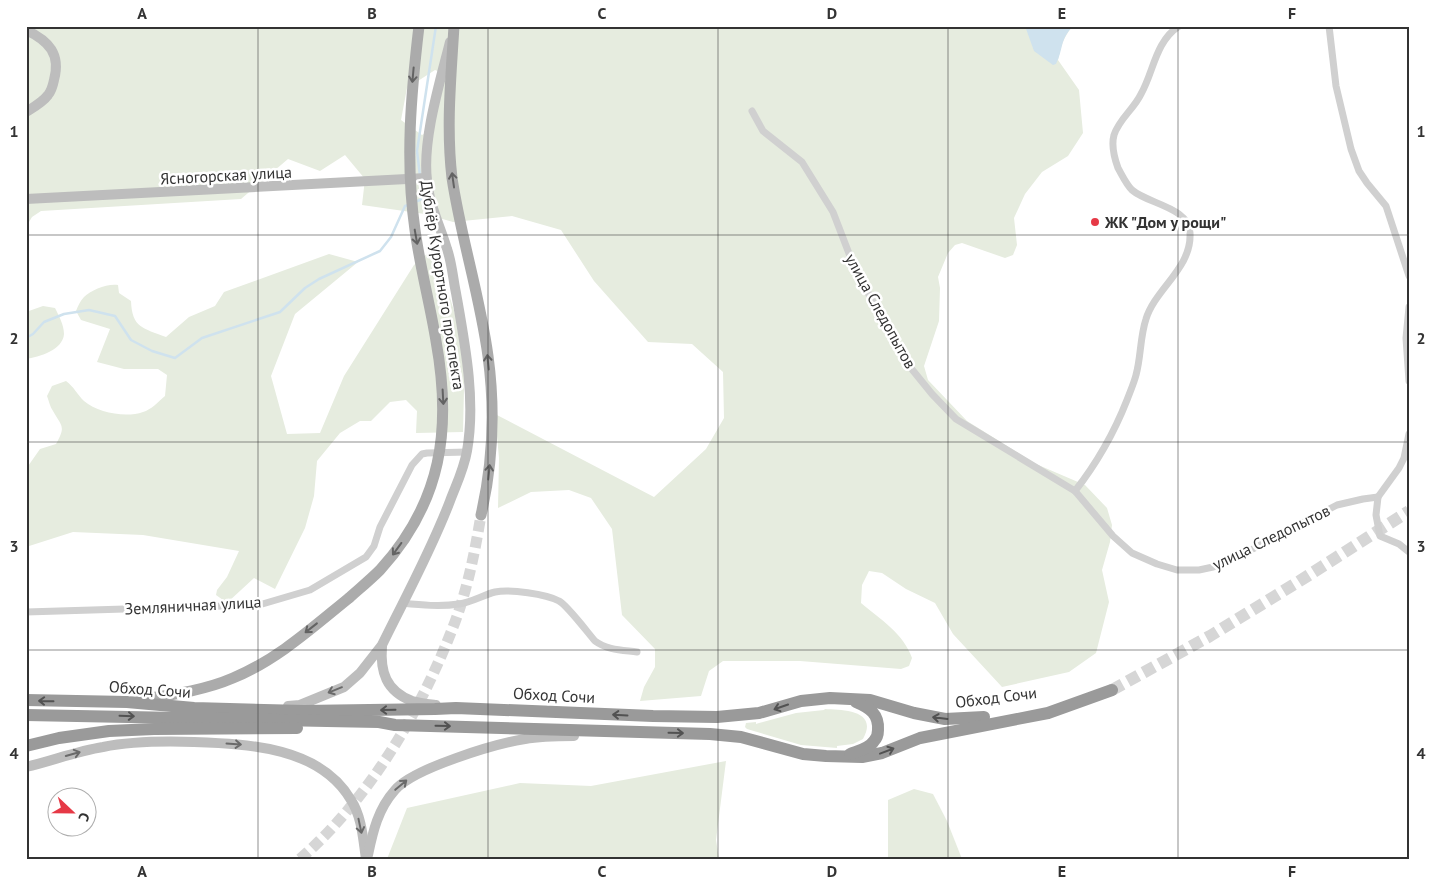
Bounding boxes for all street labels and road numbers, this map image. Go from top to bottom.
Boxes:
street label: Ясногорская улица [160,162,292,188]
street label: Дублёр Курортного проспекта [417,179,469,391]
street label: улица Следопытов [841,250,921,372]
street label: улица Следопытов [1209,500,1333,574]
street label: Земляничная улица [124,591,262,619]
street label: Обход Сочи [108,676,192,702]
street label: Обход Сочи [954,682,1038,712]
street label: Обход Сочи [512,683,596,707]

